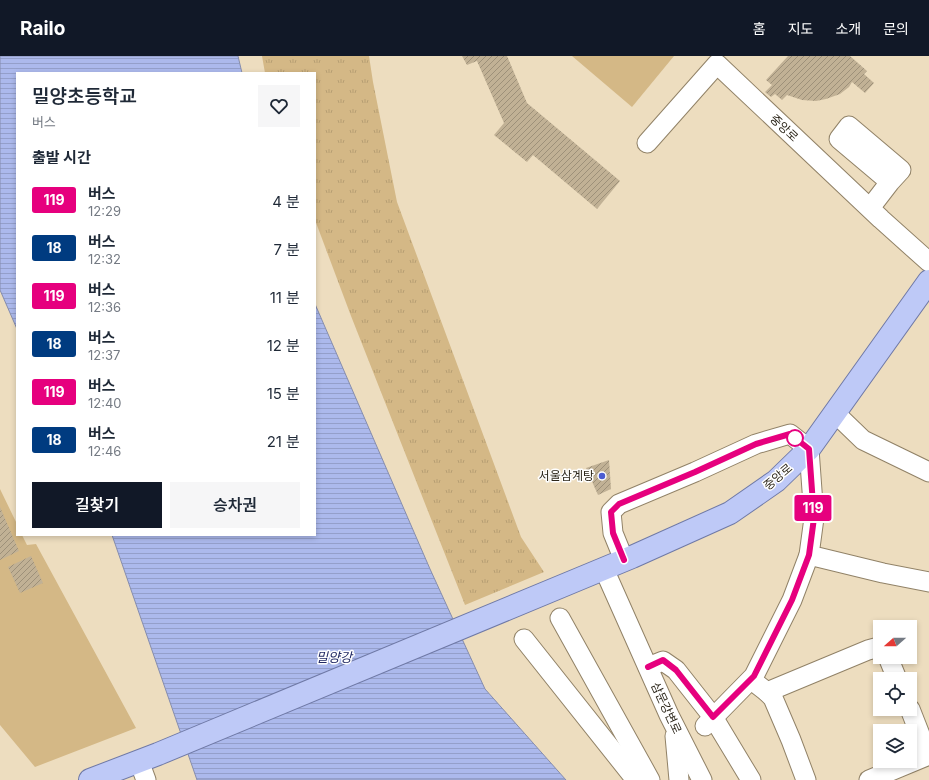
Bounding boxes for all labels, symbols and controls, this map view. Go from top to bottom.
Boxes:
text: Railo [20,17,65,40]
text: 홈 [753,20,766,37]
text: 지도 [788,20,813,37]
text: 소개 [835,20,861,37]
text: 문의 [883,20,909,37]
text: 밀양초등학교 [32,85,137,108]
button: heart [258,85,300,127]
street label: 중앙로 [767,111,802,144]
text: 버스 [32,114,56,130]
text: 출발 시간 [32,148,91,167]
text: 버스 [88,184,116,203]
text: 119 [43,191,65,208]
text: 4 분 [272,192,300,211]
text: 12:29 [88,203,121,219]
text: 버스 [88,232,116,251]
text: 18 [46,239,62,256]
text: 7 분 [273,240,300,259]
text: 12:32 [88,251,121,267]
text: 버스 [88,280,116,299]
text: 119 [43,287,65,304]
text: 11 분 [270,288,300,307]
text: 12:36 [88,299,121,315]
text: 버스 [88,328,116,347]
text: 18 [46,335,62,352]
text: 12 분 [267,336,300,355]
text: 12:37 [88,347,120,363]
text: 버스 [88,376,116,395]
text: 119 [43,383,65,400]
text: 15 분 [267,384,300,403]
text: 12:40 [88,395,122,411]
text: 버스 [88,424,116,443]
unlabelled marker [786,429,804,447]
text: 18 [46,431,62,448]
text: 21 분 [267,432,300,451]
text: 12:46 [88,443,121,459]
street label: 중앙로 [760,460,795,493]
place label: 서울삼계탕 [539,468,594,483]
marker: 서울삼계탕 [597,471,607,481]
button: 길찾기 [32,482,162,528]
button: 승차권 [170,482,300,528]
line badge: 119 [790,495,836,521]
text: 119 [802,499,824,516]
north arrow [873,620,917,664]
map controls [873,620,917,768]
water label: 밀양강 [316,649,354,665]
button: locate [873,672,917,716]
street label: 삼문강변로 [648,680,685,736]
button: layers [873,724,917,768]

